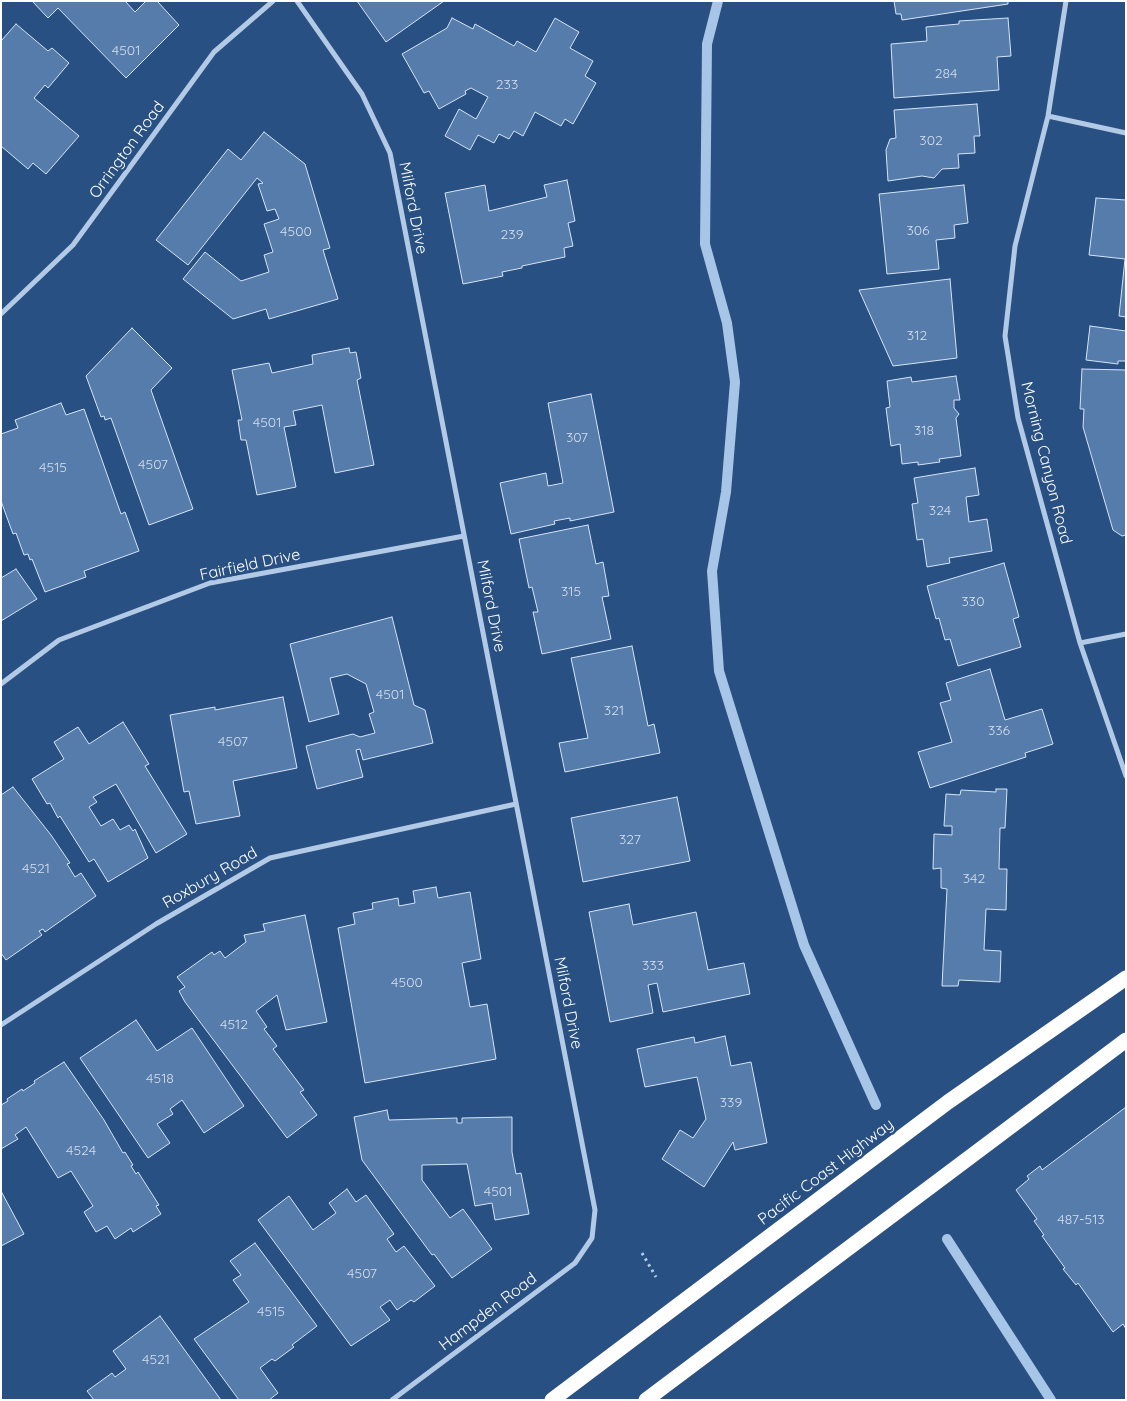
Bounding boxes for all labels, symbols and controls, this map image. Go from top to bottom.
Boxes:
house number: 4501 [112,43,140,59]
house number: 284 [935,66,957,82]
house number: 233 [496,77,518,93]
street label: Orrington Road [85,98,169,202]
house number: 302 [919,133,943,149]
street label: Milford Drive [395,160,431,256]
house number: 306 [906,223,930,239]
house number: 4500 [280,224,312,240]
house number: 239 [501,227,523,243]
house number: 312 [907,328,927,344]
street label: Morning Canyon Road [1017,380,1075,546]
house number: 4501 [253,415,281,431]
house number: 318 [914,423,934,439]
house number: 307 [566,430,588,446]
house number: 4507 [138,457,168,473]
house number: 4515 [39,460,67,476]
house number: 324 [929,503,951,519]
street label: Fairfield Drive [198,545,302,585]
street label: Milford Drive [473,558,509,654]
house number: 315 [561,584,581,600]
house number: 330 [961,594,985,610]
house number: 4501 [376,687,404,703]
house number: 321 [604,703,624,719]
house number: 336 [988,723,1010,739]
house number: 4507 [218,734,248,750]
house number: 327 [619,832,641,848]
street label: Roxbury Road [159,843,261,913]
house number: 4521 [22,861,50,877]
house number: 342 [963,871,985,887]
street label: Milford Drive [550,955,586,1051]
house number: 333 [642,958,664,974]
house number: 4500 [391,975,423,991]
house number: 4512 [220,1017,248,1033]
house number: 4518 [146,1071,174,1087]
house number: 339 [720,1095,742,1111]
street label: Pacific Coast Highway [754,1115,898,1229]
house number: 4524 [66,1143,96,1159]
house number: 4501 [484,1184,512,1200]
house number: 487-513 [1057,1212,1105,1228]
house number: 4507 [347,1266,377,1282]
street label: Hampden Road [435,1269,541,1355]
house number: 4515 [257,1304,285,1320]
house number: 4521 [142,1352,170,1368]

